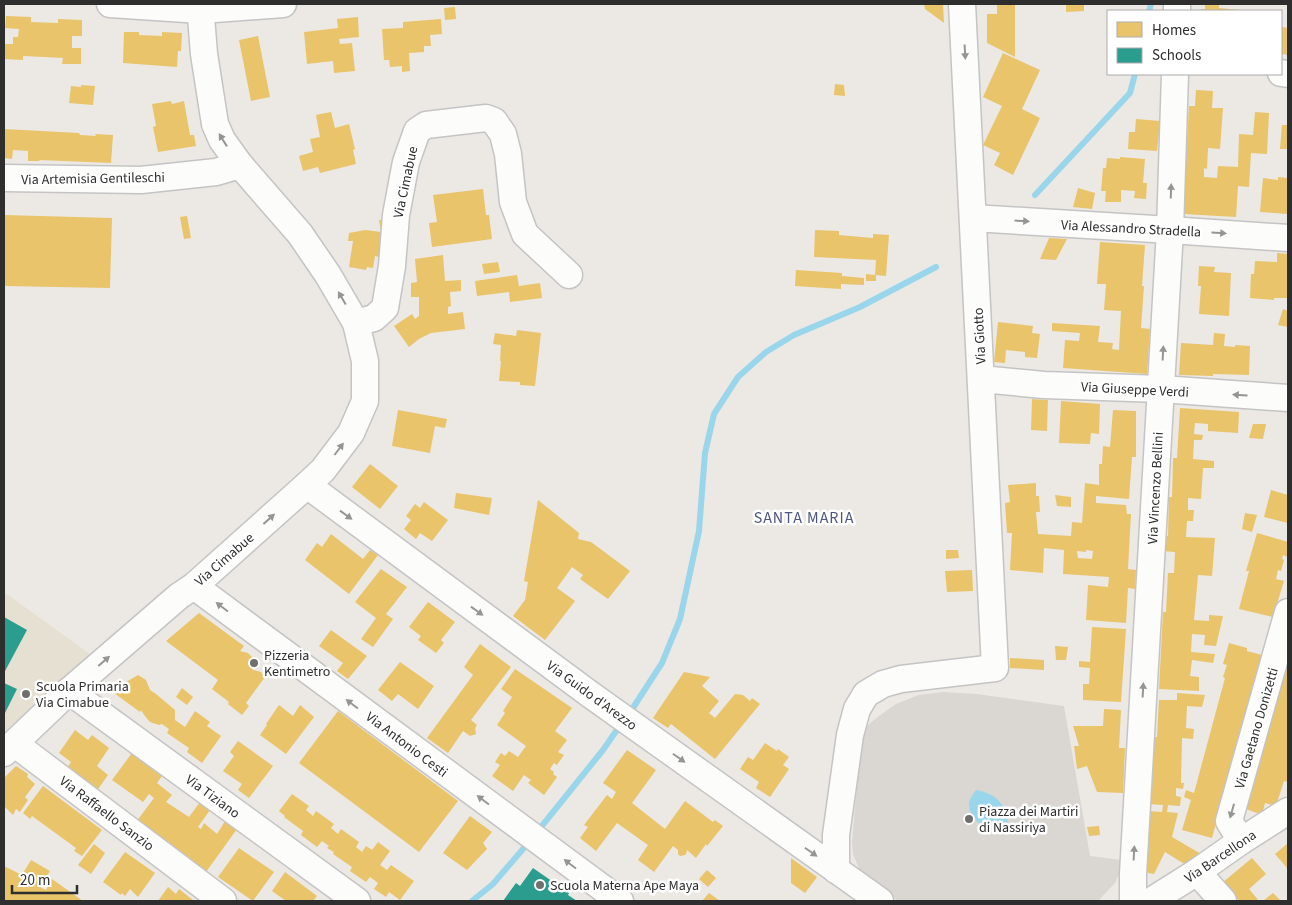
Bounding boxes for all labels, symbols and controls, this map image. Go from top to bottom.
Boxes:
legend [1107,10,1282,75]
text: Homes [1152,20,1196,41]
one-way arrow [961,45,969,61]
text: Schools [1152,45,1201,66]
one-way arrow [219,134,228,147]
street label: Via Cimabue [389,144,423,220]
street label: Via Artemisia Gentileschi [21,168,165,190]
one-way arrow [1167,183,1175,199]
street label: Via Alessandro Stradella [1060,215,1202,243]
one-way arrow [1014,218,1030,226]
one-way arrow [1211,229,1227,237]
one-way arrow [337,291,346,304]
street label: Via Giotto [969,307,991,365]
one-way arrow [1159,345,1167,361]
street label: Via Giuseppe Verdi [1080,377,1189,403]
one-way arrow [1231,390,1247,398]
street label: Via Vincenzo Bellini [1143,431,1169,545]
one-way arrow [333,443,344,456]
district label: SANTA MARIA [754,507,854,529]
one-way arrow [339,509,352,520]
one-way arrow [263,513,275,525]
street label: Via Cimabue [191,528,259,591]
one-way arrow [215,602,229,612]
one-way arrow [470,606,484,616]
place label: Pizzeria Kentimetro [264,646,330,682]
one-way arrow [98,656,110,667]
street label: Via Guido d'Arezzo [542,656,641,735]
marker: Pizzeria Kentimetro [248,657,260,669]
street label: Via Gaetano Donizetti [1230,665,1284,791]
place label: Scuola Primaria Via Cimabue [36,677,129,713]
one-way arrow [1140,682,1148,698]
marker: Scuola Primaria Via Cimabue [20,688,32,700]
one-way arrow [346,698,359,709]
street label: Via Antonio Cesti [361,707,452,782]
one-way arrow [672,752,685,762]
street label: Via Tiziano [181,770,244,823]
street label: Via Raffaello Sanzio [55,772,158,856]
one-way arrow [476,795,490,805]
place label: Piazza dei Martiri di Nassiriya [979,802,1078,838]
one-way arrow [1228,803,1236,818]
marker: Piazza dei Martiri di Nassiriya [963,813,975,825]
street label: Via Barcellona [1181,825,1261,888]
one-way arrow [1131,844,1139,860]
one-way arrow [804,847,818,857]
one-way arrow [564,859,577,870]
scale bar [12,862,78,894]
text: 20 m [20,870,50,891]
place label: Scuola Materna Ape Maya [550,876,699,896]
marker: Scuola Materna Ape Maya [534,879,546,891]

